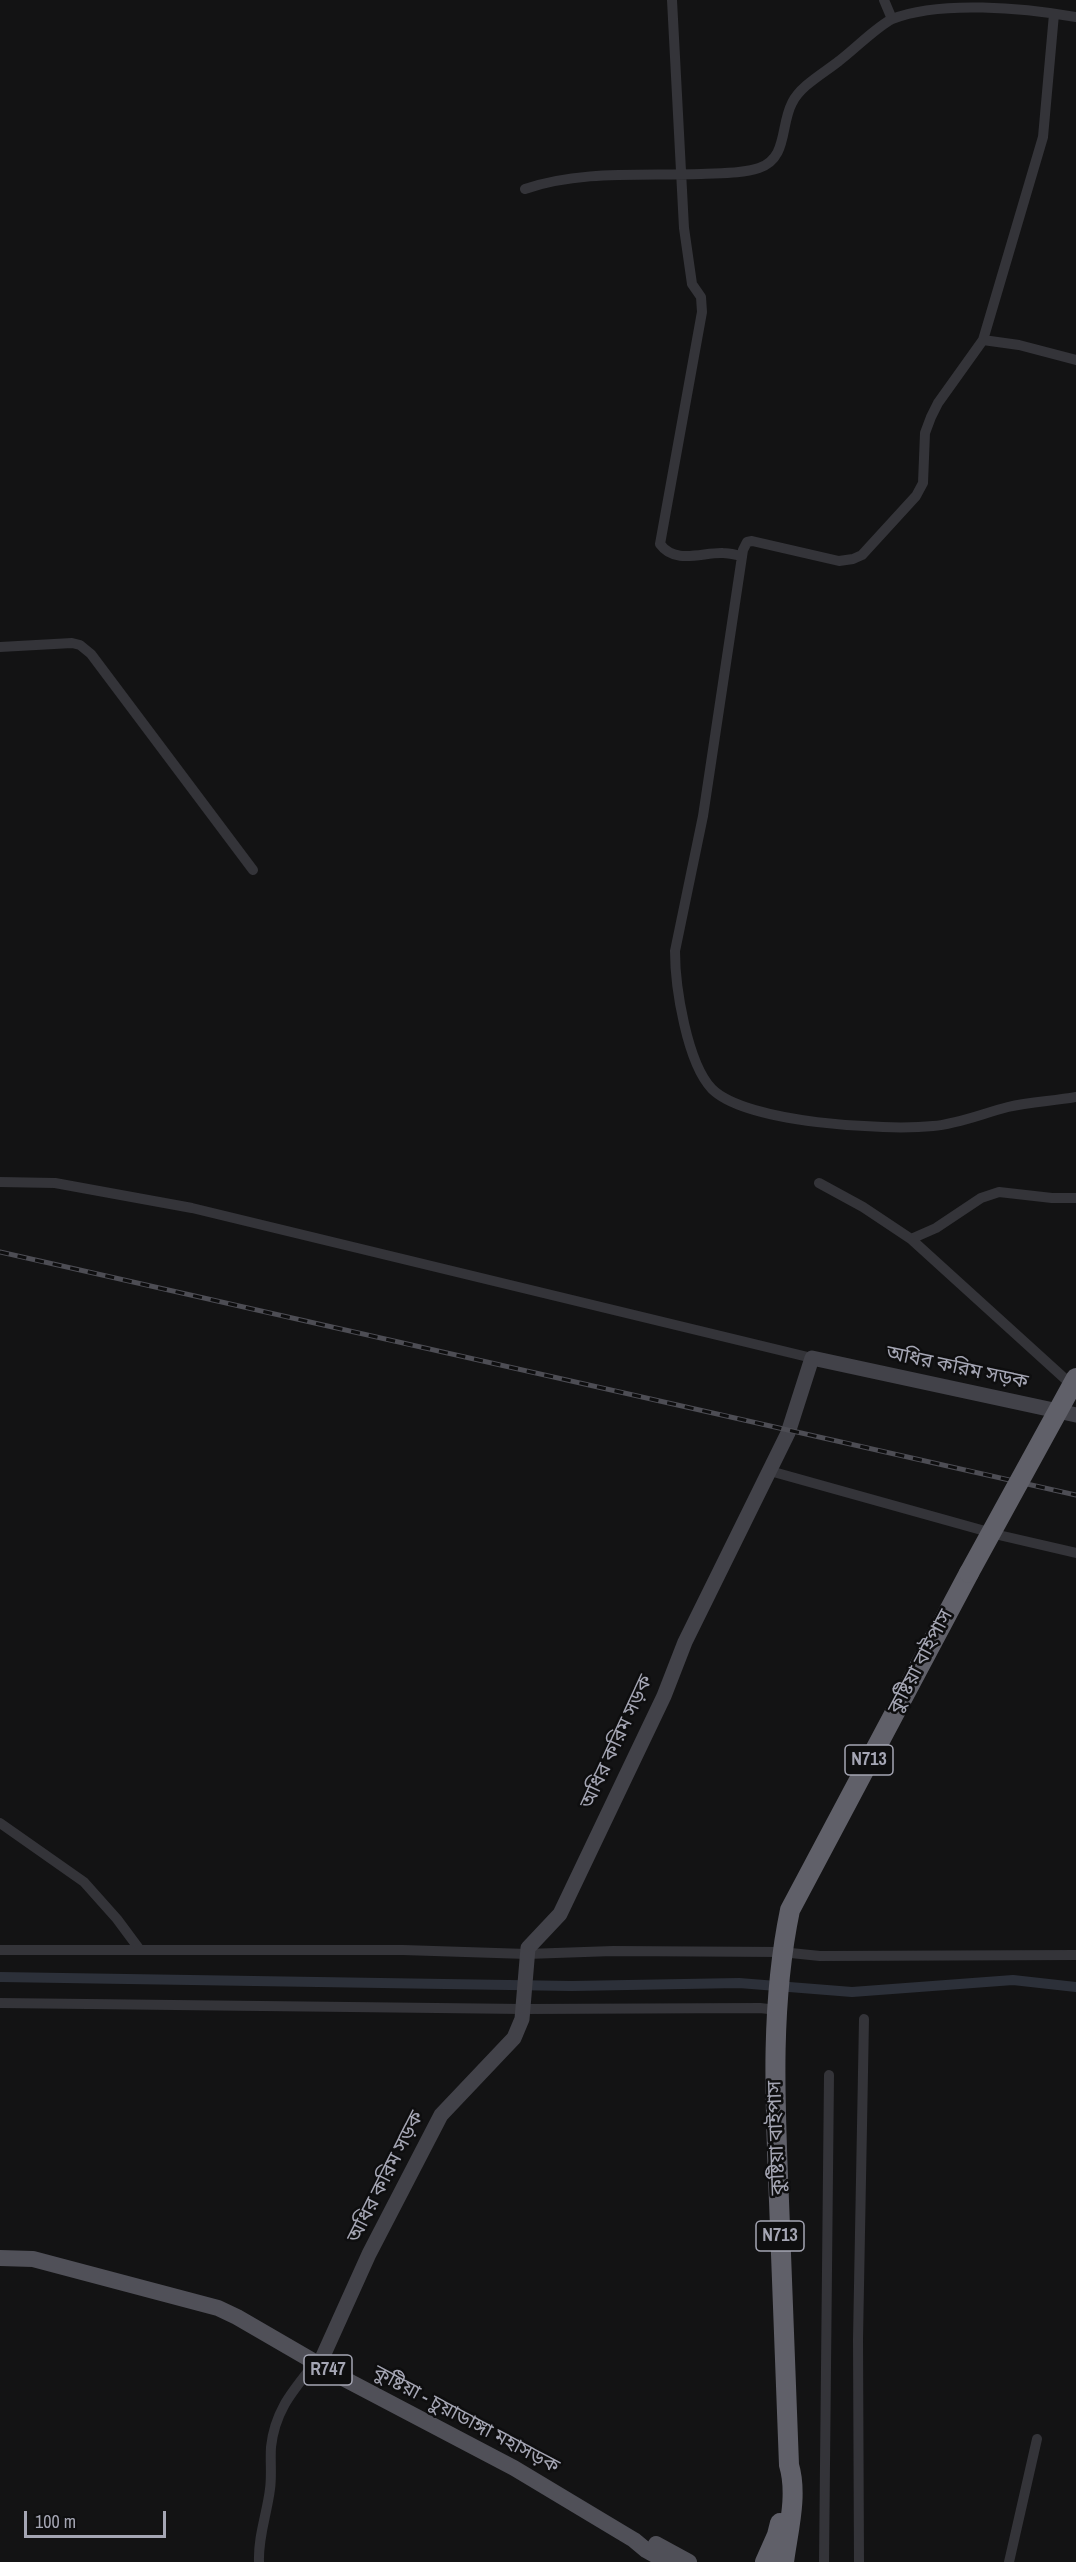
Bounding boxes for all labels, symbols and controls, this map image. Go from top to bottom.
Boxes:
street label: অধির করিম সড়ক [884,1341,1030,1395]
street label: কুষ্টিয়া বাইপাস [884,1606,958,1718]
street label: অধির করিম সড়ক [576,1671,658,1813]
road number: N713 [845,1745,893,1775]
street label: কুষ্টিয়া বাইপাস [763,2080,791,2196]
street label: অধির করিম সড়ক [342,2107,430,2247]
road number: N713 [756,2221,804,2251]
road number: R747 [304,2355,352,2385]
street label: কুষ্টিয়া - চুয়াডাঙ্গা মহাসড়ক [369,2361,563,2479]
scale bar [27,2499,170,2537]
text: 100 m [35,2509,76,2534]

